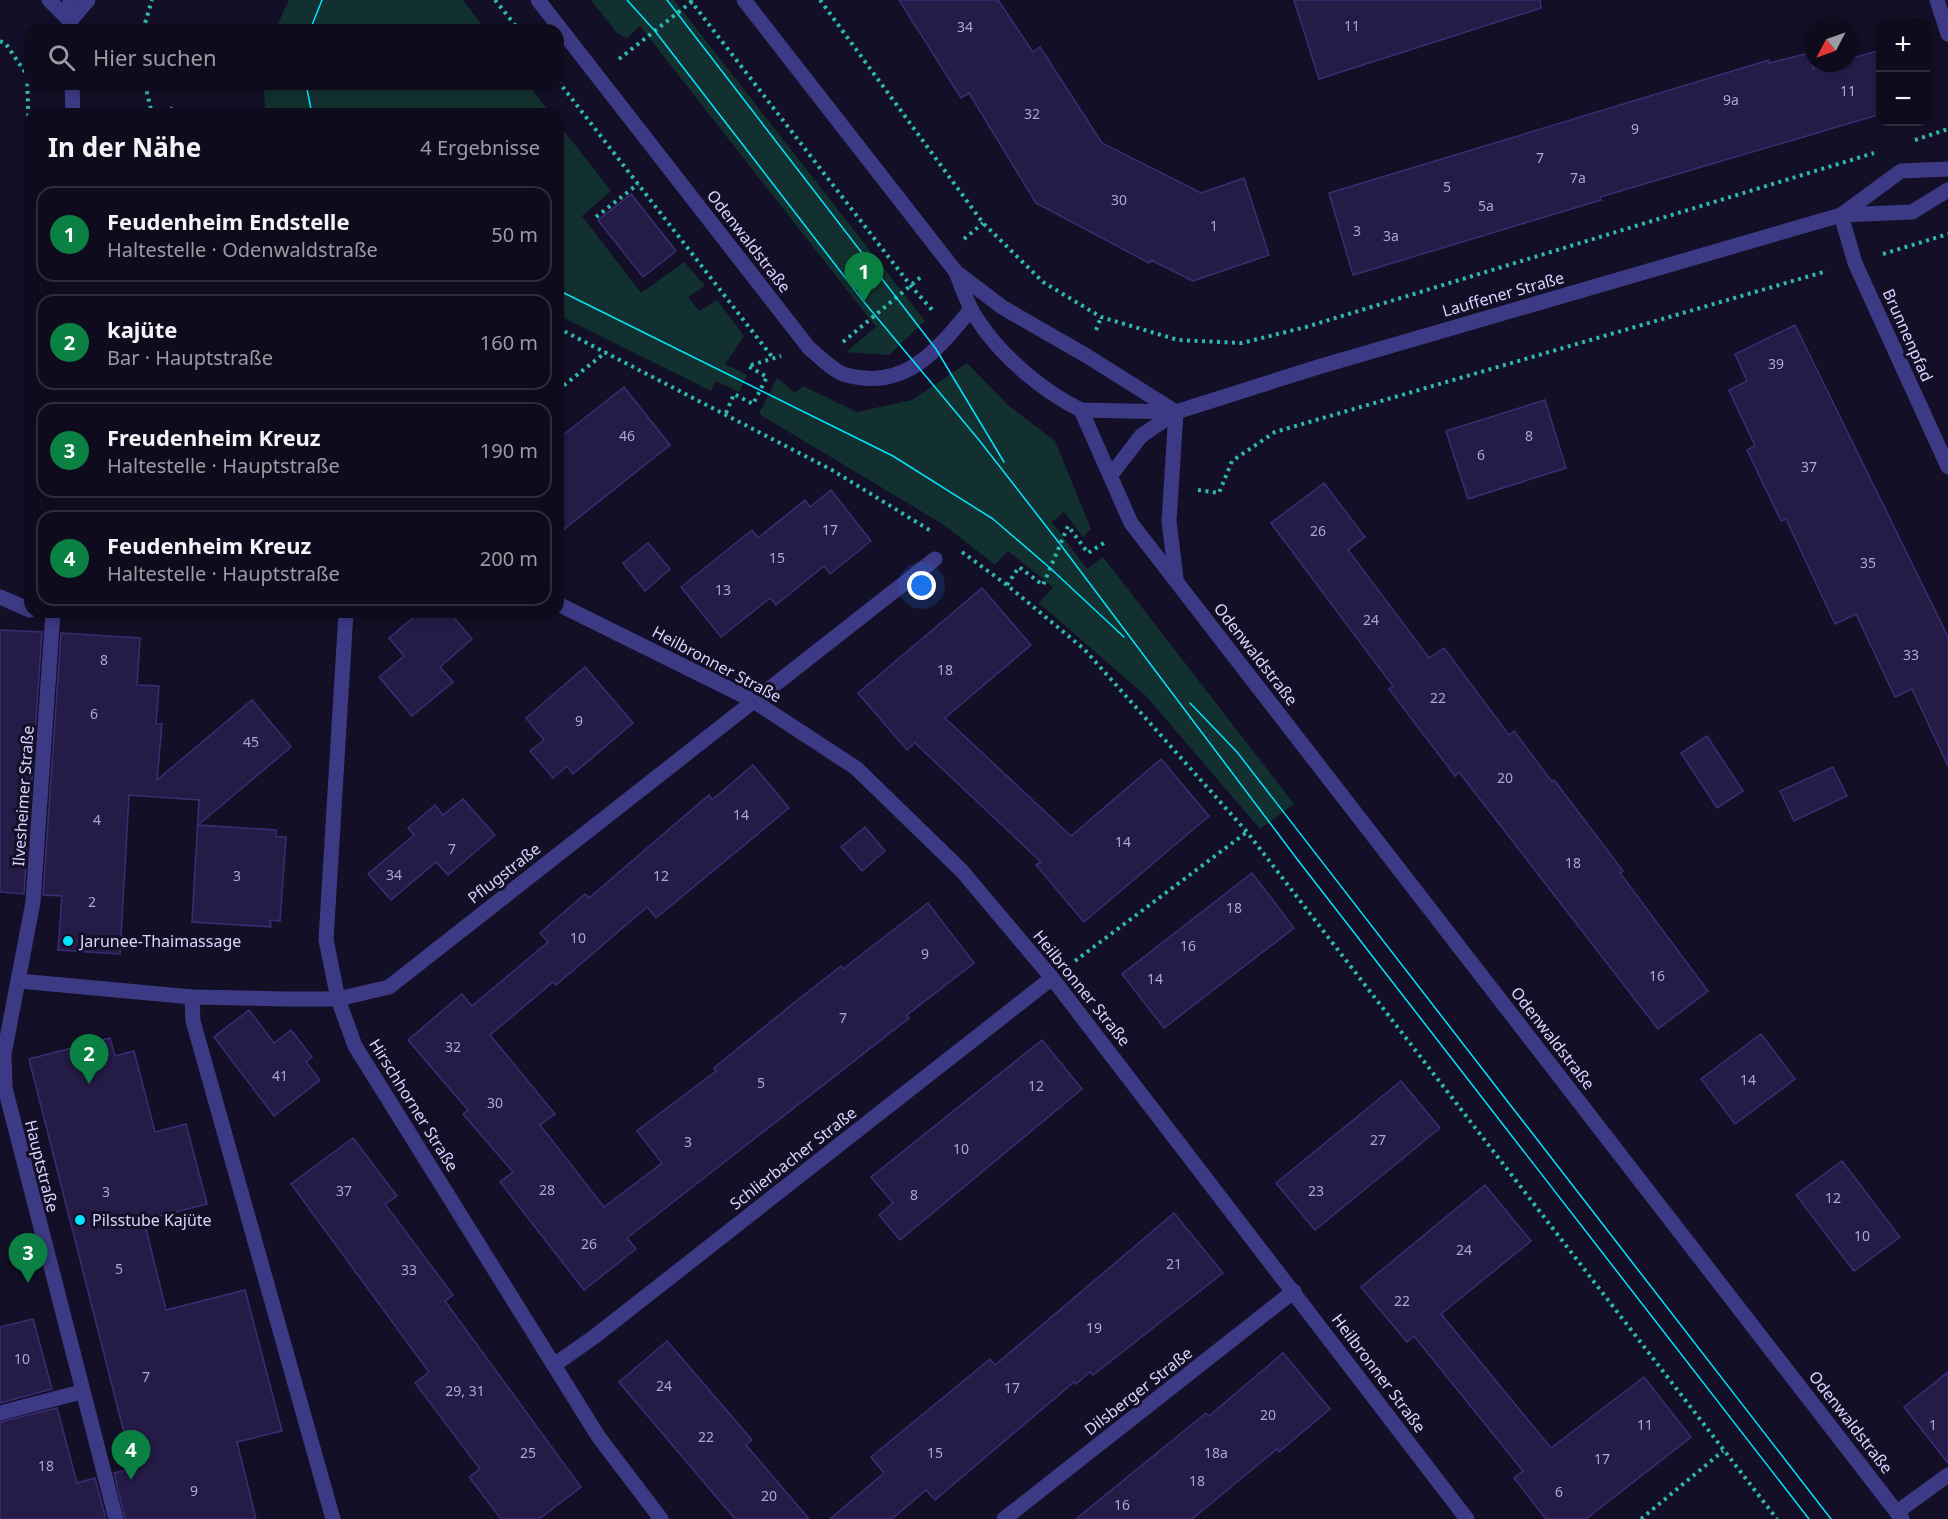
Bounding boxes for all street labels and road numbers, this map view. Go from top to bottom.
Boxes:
street label: Odenwaldstraße [702,185,796,297]
street label: Lauffener Straße [1439,266,1567,322]
street label: Brunnenpfad [1878,285,1938,385]
street label: Odenwaldstraße [1209,598,1303,710]
street label: Heilbronner Straße [648,621,786,707]
street label: Ilvesheimer Straße [7,725,39,867]
street label: Pflugstraße [463,838,545,908]
street label: Heilbronner Straße [1028,925,1136,1051]
street label: Odenwaldstraße [1506,982,1600,1094]
street label: Hirschhorner Straße [364,1034,464,1176]
street label: Schlierbacher Straße [725,1102,861,1214]
street label: Hauptstraße [20,1118,64,1214]
street label: Heilbronner Straße [1327,1309,1431,1437]
street label: Dilsberger Straße [1079,1342,1197,1440]
street label: Odenwaldstraße [1804,1366,1898,1478]

